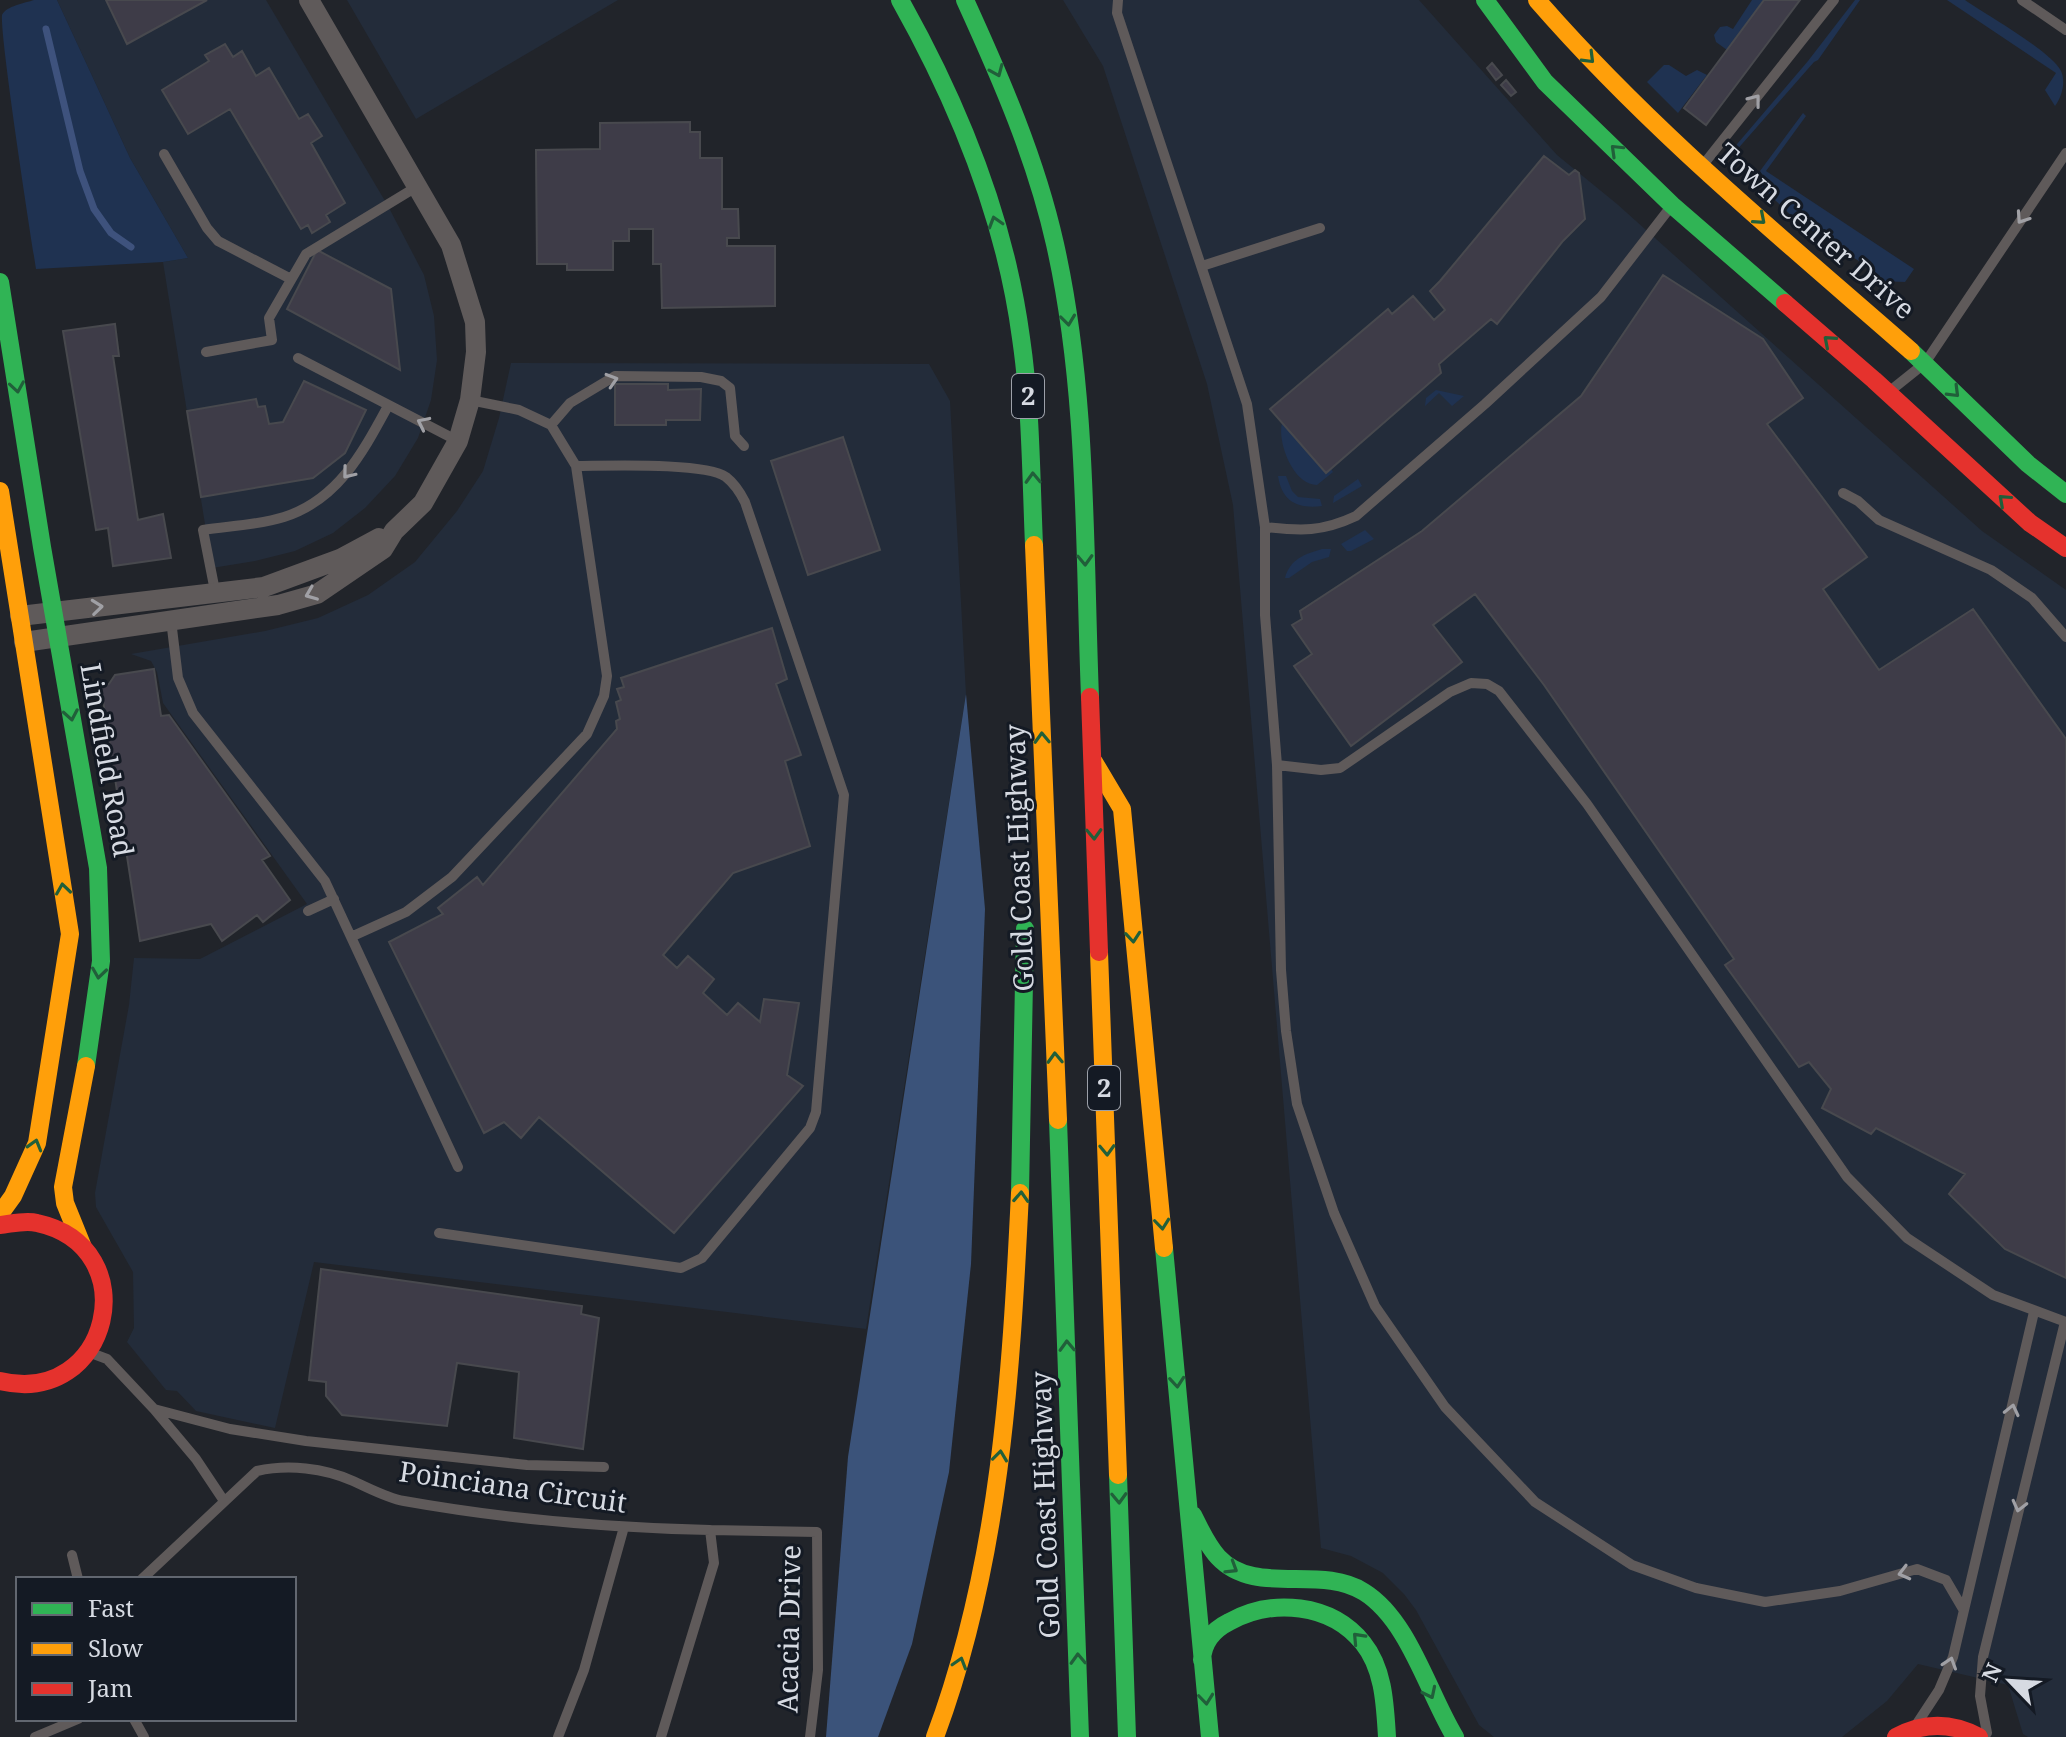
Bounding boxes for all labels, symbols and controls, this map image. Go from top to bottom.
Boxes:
one-way arrow [1580,49,1594,63]
one-way arrow [988,63,1004,77]
one-way arrow [1745,94,1759,109]
street label: Town Center Drive [1710,134,1924,327]
one-way arrow [1611,145,1625,160]
one-way arrow [1751,209,1766,223]
one-way arrow [2017,209,2032,224]
one-way arrow [988,216,1004,229]
one-way arrow [1059,313,1076,327]
one-way arrow [1824,337,1839,351]
one-way arrow [605,373,618,389]
road number: 2 [1012,374,1044,418]
one-way arrow [7,380,24,394]
one-way arrow [1945,383,1959,397]
one-way arrow [417,418,432,433]
one-way arrow [343,464,358,478]
one-way arrow [1024,471,1041,484]
one-way arrow [1999,495,2014,510]
one-way arrow [1076,555,1093,567]
one-way arrow [305,584,319,601]
one-way arrow [91,598,104,615]
street label: Lindfield Road [72,660,144,860]
one-way arrow [61,708,78,722]
street label: Gold Coast Highway [994,724,1042,992]
one-way arrow [1033,731,1050,744]
one-way arrow [1085,828,1102,841]
one-way arrow [55,882,72,896]
one-way arrow [1124,931,1141,944]
one-way arrow [91,966,108,979]
one-way arrow [1047,1051,1064,1064]
road number: 2 [1088,1066,1120,1110]
one-way arrow [26,1139,42,1153]
one-way arrow [1098,1144,1115,1157]
one-way arrow [1012,1190,1029,1203]
one-way arrow [1153,1218,1170,1231]
one-way arrow [1059,1339,1076,1352]
street label: Gold Coast Highway [1020,1371,1068,1639]
one-way arrow [1169,1376,1186,1389]
one-way arrow [2003,1404,2020,1418]
one-way arrow [991,1449,1008,1463]
street label: Poinciana Circuit [397,1451,630,1521]
one-way arrow [1111,1492,1128,1505]
one-way arrow [2011,1499,2028,1513]
street label: Acacia Drive [768,1545,808,1713]
one-way arrow [1224,1558,1238,1573]
one-way arrow [1897,1564,1911,1581]
legend [16,1577,296,1721]
text: Fast [88,1591,134,1624]
text: Slow [88,1631,143,1664]
one-way arrow [1353,1633,1367,1647]
north arrow [1970,1641,2050,1721]
one-way arrow [1069,1652,1086,1665]
one-way arrow [1941,1656,1957,1670]
one-way arrow [951,1657,967,1671]
text: N [1974,1658,2008,1686]
text: Jam [87,1671,133,1704]
one-way arrow [1420,1685,1436,1700]
one-way arrow [1197,1692,1214,1705]

